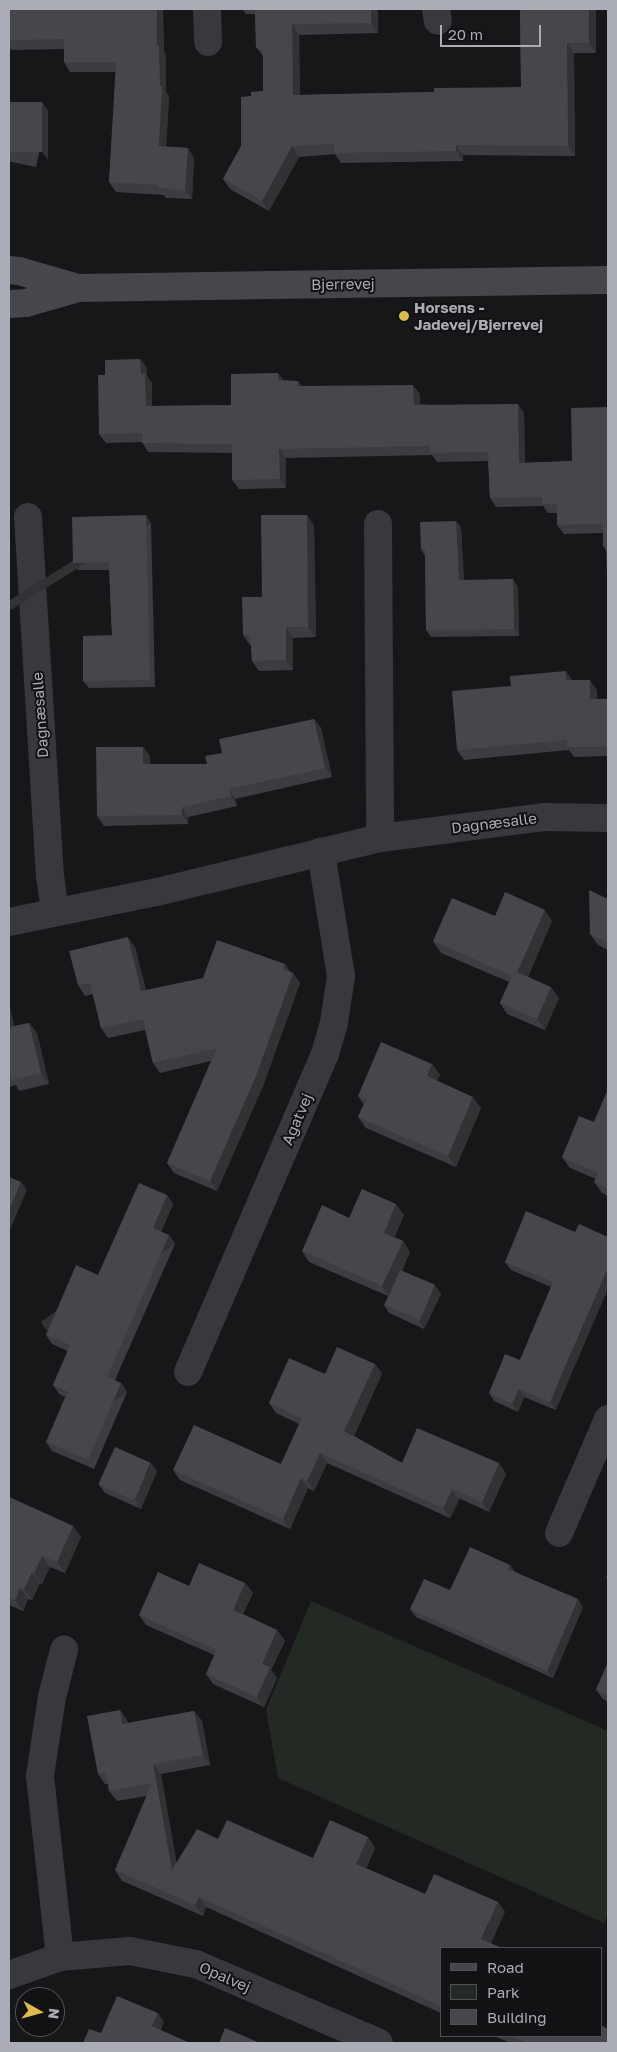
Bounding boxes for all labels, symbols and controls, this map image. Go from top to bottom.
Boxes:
scale bar [442,15,543,47]
text: 20 m [448,25,483,43]
street label: Bjerrevej [311,274,375,294]
place label: Horsens - Jadevej/Bjerrevej [414,298,543,333]
marker: Horsens - Jadevej/Bjerrevej [398,310,410,322]
street label: Dagnæsalle [28,671,52,759]
street label: Dagnæsalle [450,809,538,837]
street label: Agatvej [278,1090,316,1148]
legend [440,1947,602,2037]
street label: Opalvej [197,1958,253,1996]
text: Road [487,1958,524,1976]
text: Park [487,1983,519,2001]
north arrow [15,1987,65,2037]
text: N [45,2007,63,2020]
text: Building [487,2008,547,2026]

